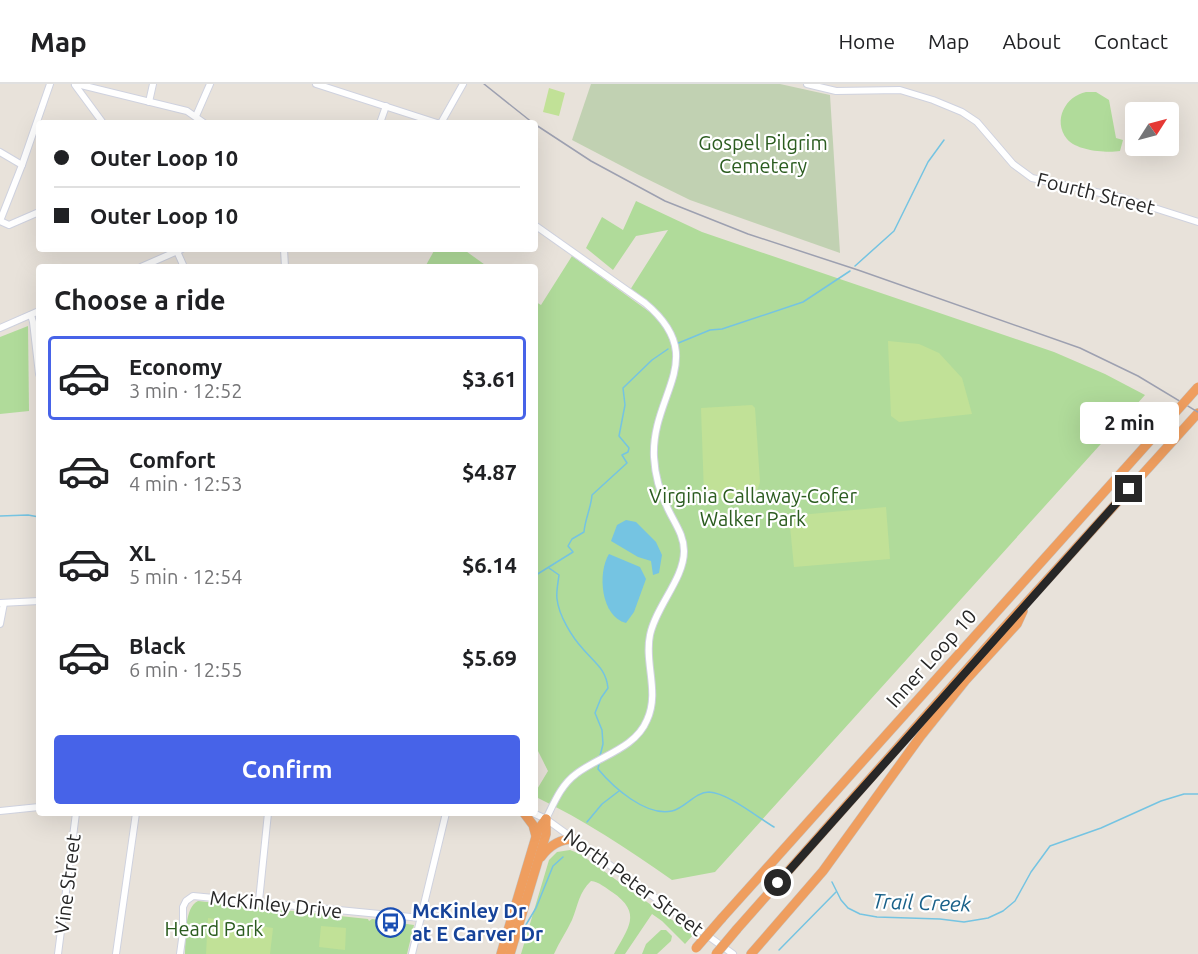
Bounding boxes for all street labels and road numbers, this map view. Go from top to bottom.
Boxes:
street label: Fourth Street [1035,167,1158,219]
street label: Inner Loop 10 [881,604,981,712]
street label: North Peter Street [560,824,708,940]
street label: Vine Street [49,832,85,936]
street label: McKinley Drive [208,886,344,922]

